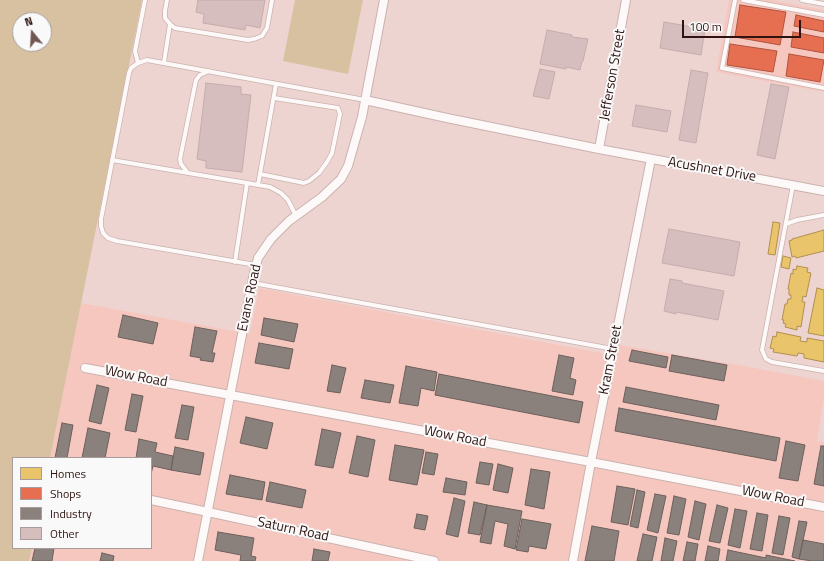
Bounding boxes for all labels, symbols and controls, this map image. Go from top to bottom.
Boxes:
north arrow [12,12,52,52]
scale bar [684,12,803,38]
text: N [23,13,35,30]
text: 100 m [689,17,722,36]
street label: Jefferson Street [597,28,629,122]
street label: Acushnet Drive [667,154,757,186]
street label: Evans Road [235,263,265,333]
street label: Kram Street [596,324,626,396]
street label: Wow Road [103,363,169,391]
street label: Wow Road [422,423,488,451]
legend [12,457,152,549]
text: Homes [50,464,86,483]
street label: Wow Road [740,483,806,511]
text: Shops [50,484,81,503]
text: Industry [50,504,92,523]
street label: Saturn Road [256,514,330,546]
text: Other [50,524,79,543]

